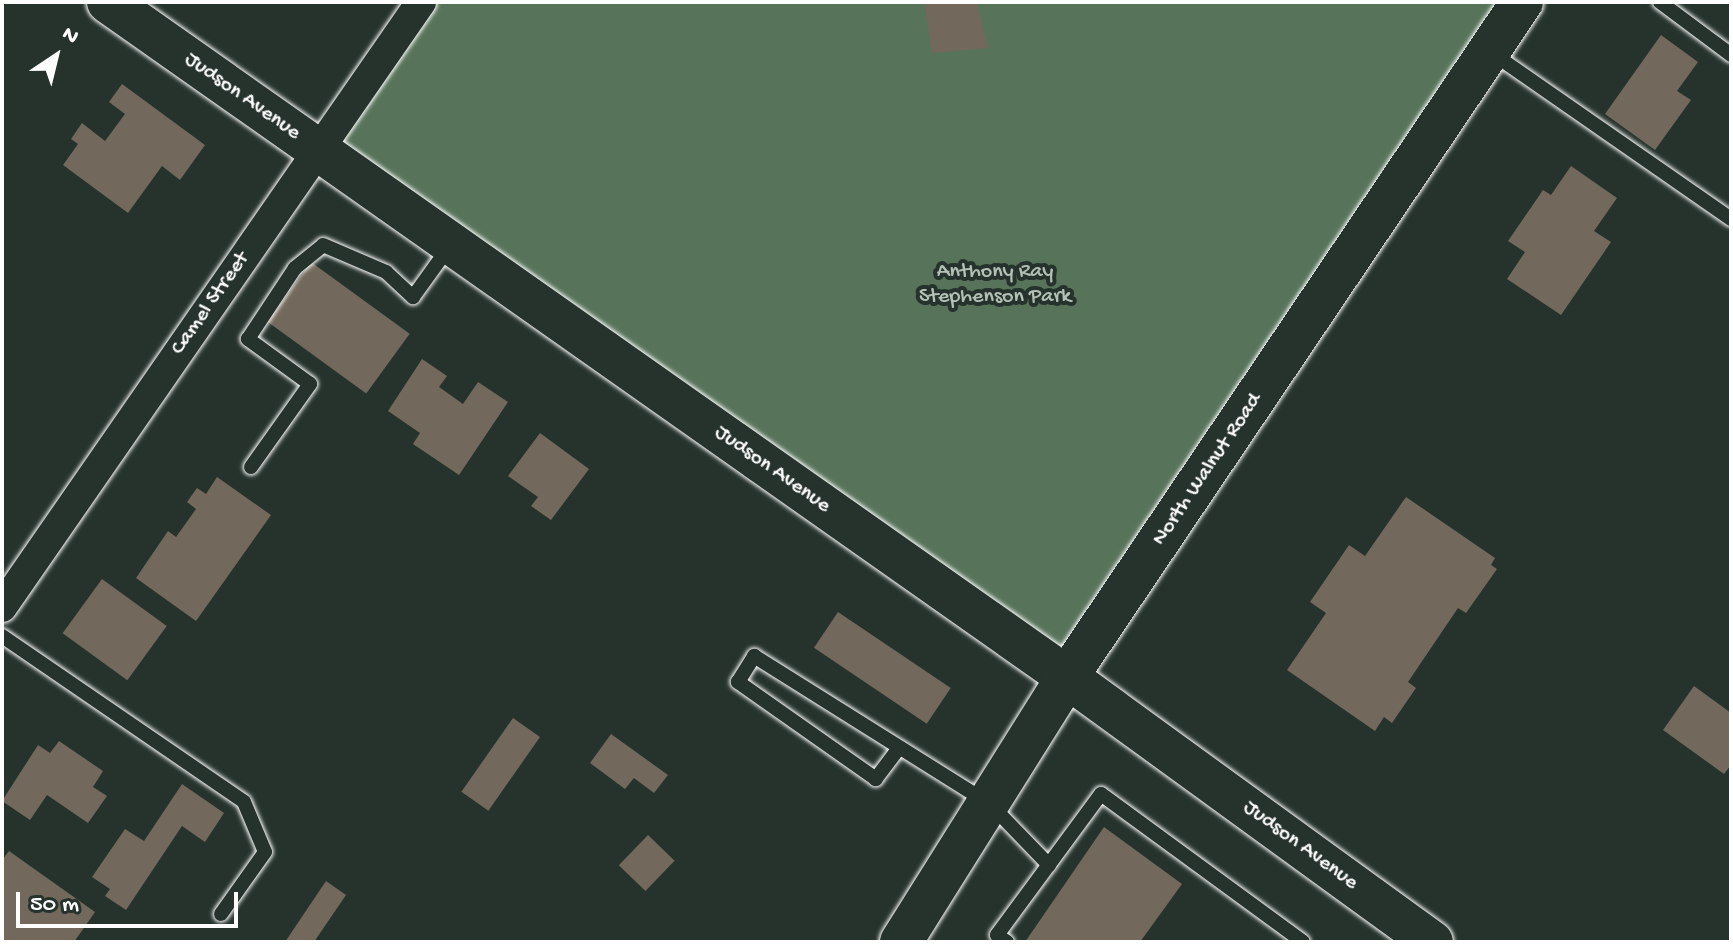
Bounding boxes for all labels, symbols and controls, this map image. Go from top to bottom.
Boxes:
north arrow [16,16,96,96]
text: N [56,22,83,51]
street label: Judson Avenue [179,47,305,147]
street label: Camel Street [166,247,256,361]
park label: Anthony Ray Stephenson Park [919,259,1071,310]
street label: North Walnut Road [1147,389,1269,551]
street label: Judson Avenue [709,420,835,520]
street label: Judson Avenue [1237,795,1363,897]
scale bar [20,876,242,926]
text: 50 m [30,891,79,920]

